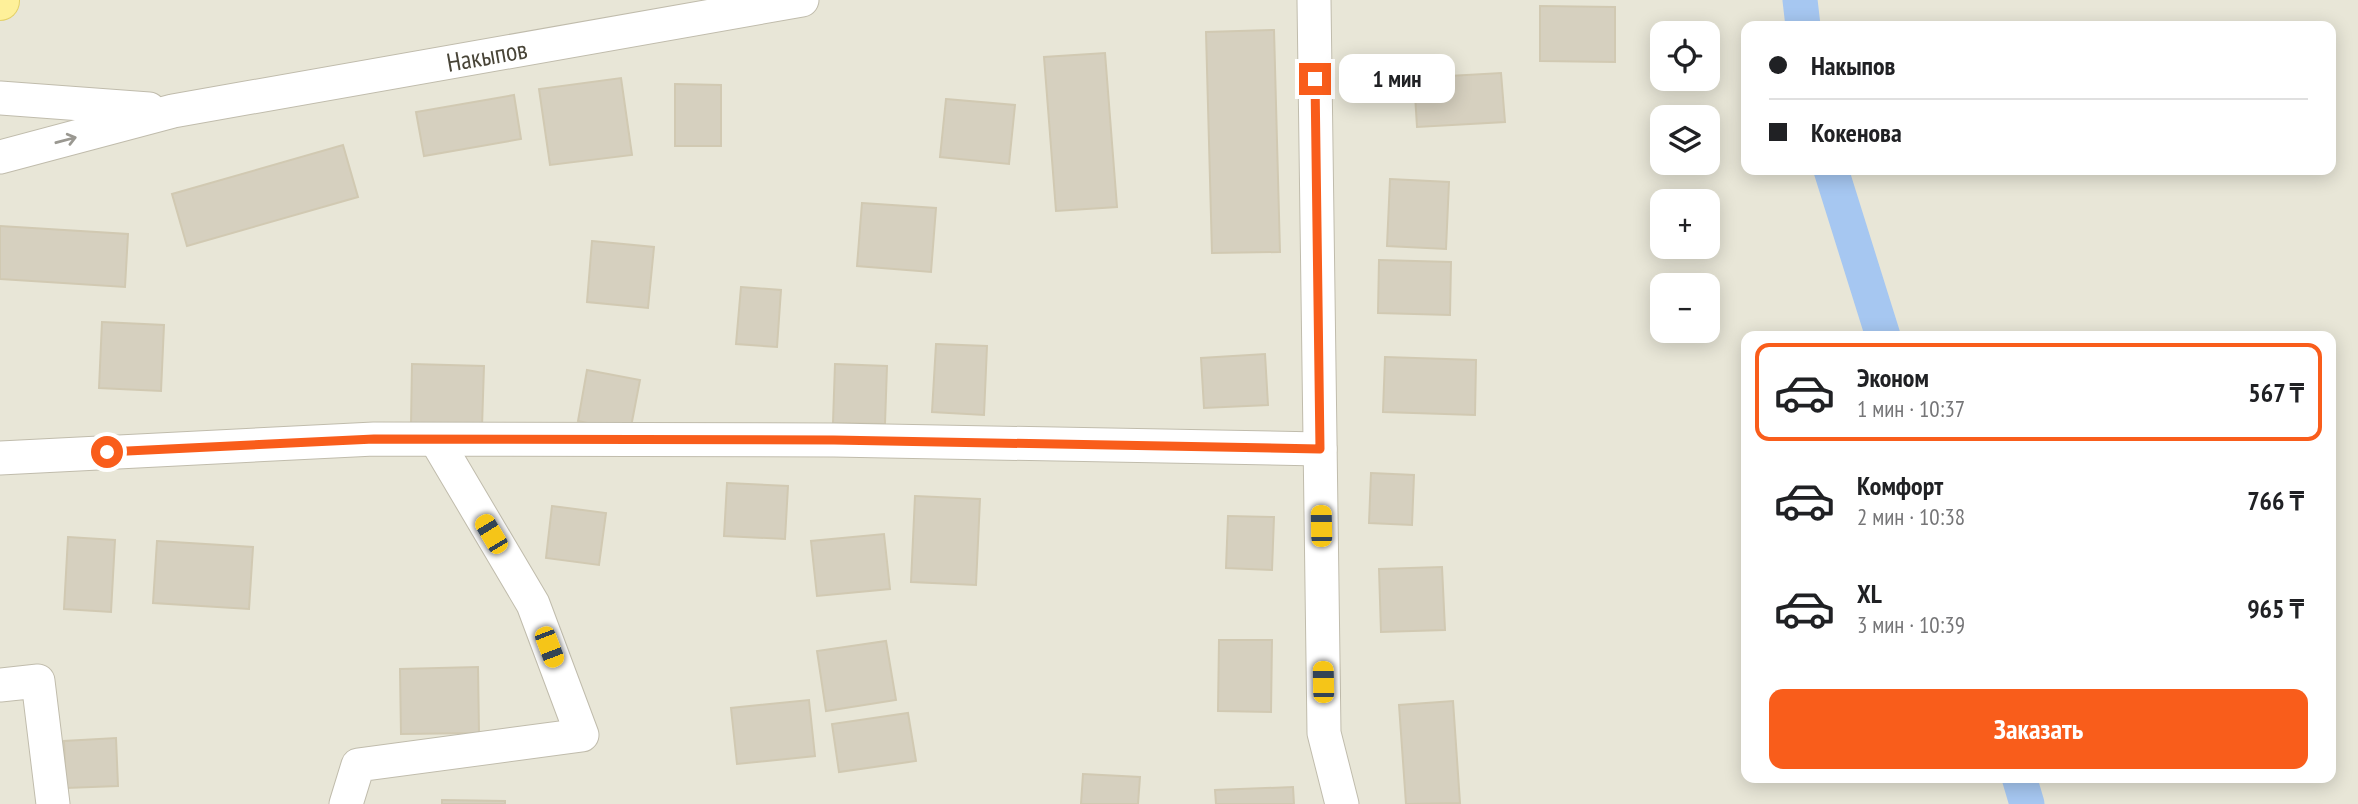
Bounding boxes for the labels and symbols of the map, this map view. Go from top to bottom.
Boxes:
street label: Накыпов [444,32,530,79]
callout: 1 мин [1340,55,1455,104]
route end [1299,63,1331,95]
one-way arrow [54,133,77,146]
route start [91,436,123,468]
car [1311,505,1332,547]
car [472,511,511,557]
car [532,624,567,670]
car [1313,661,1334,703]

